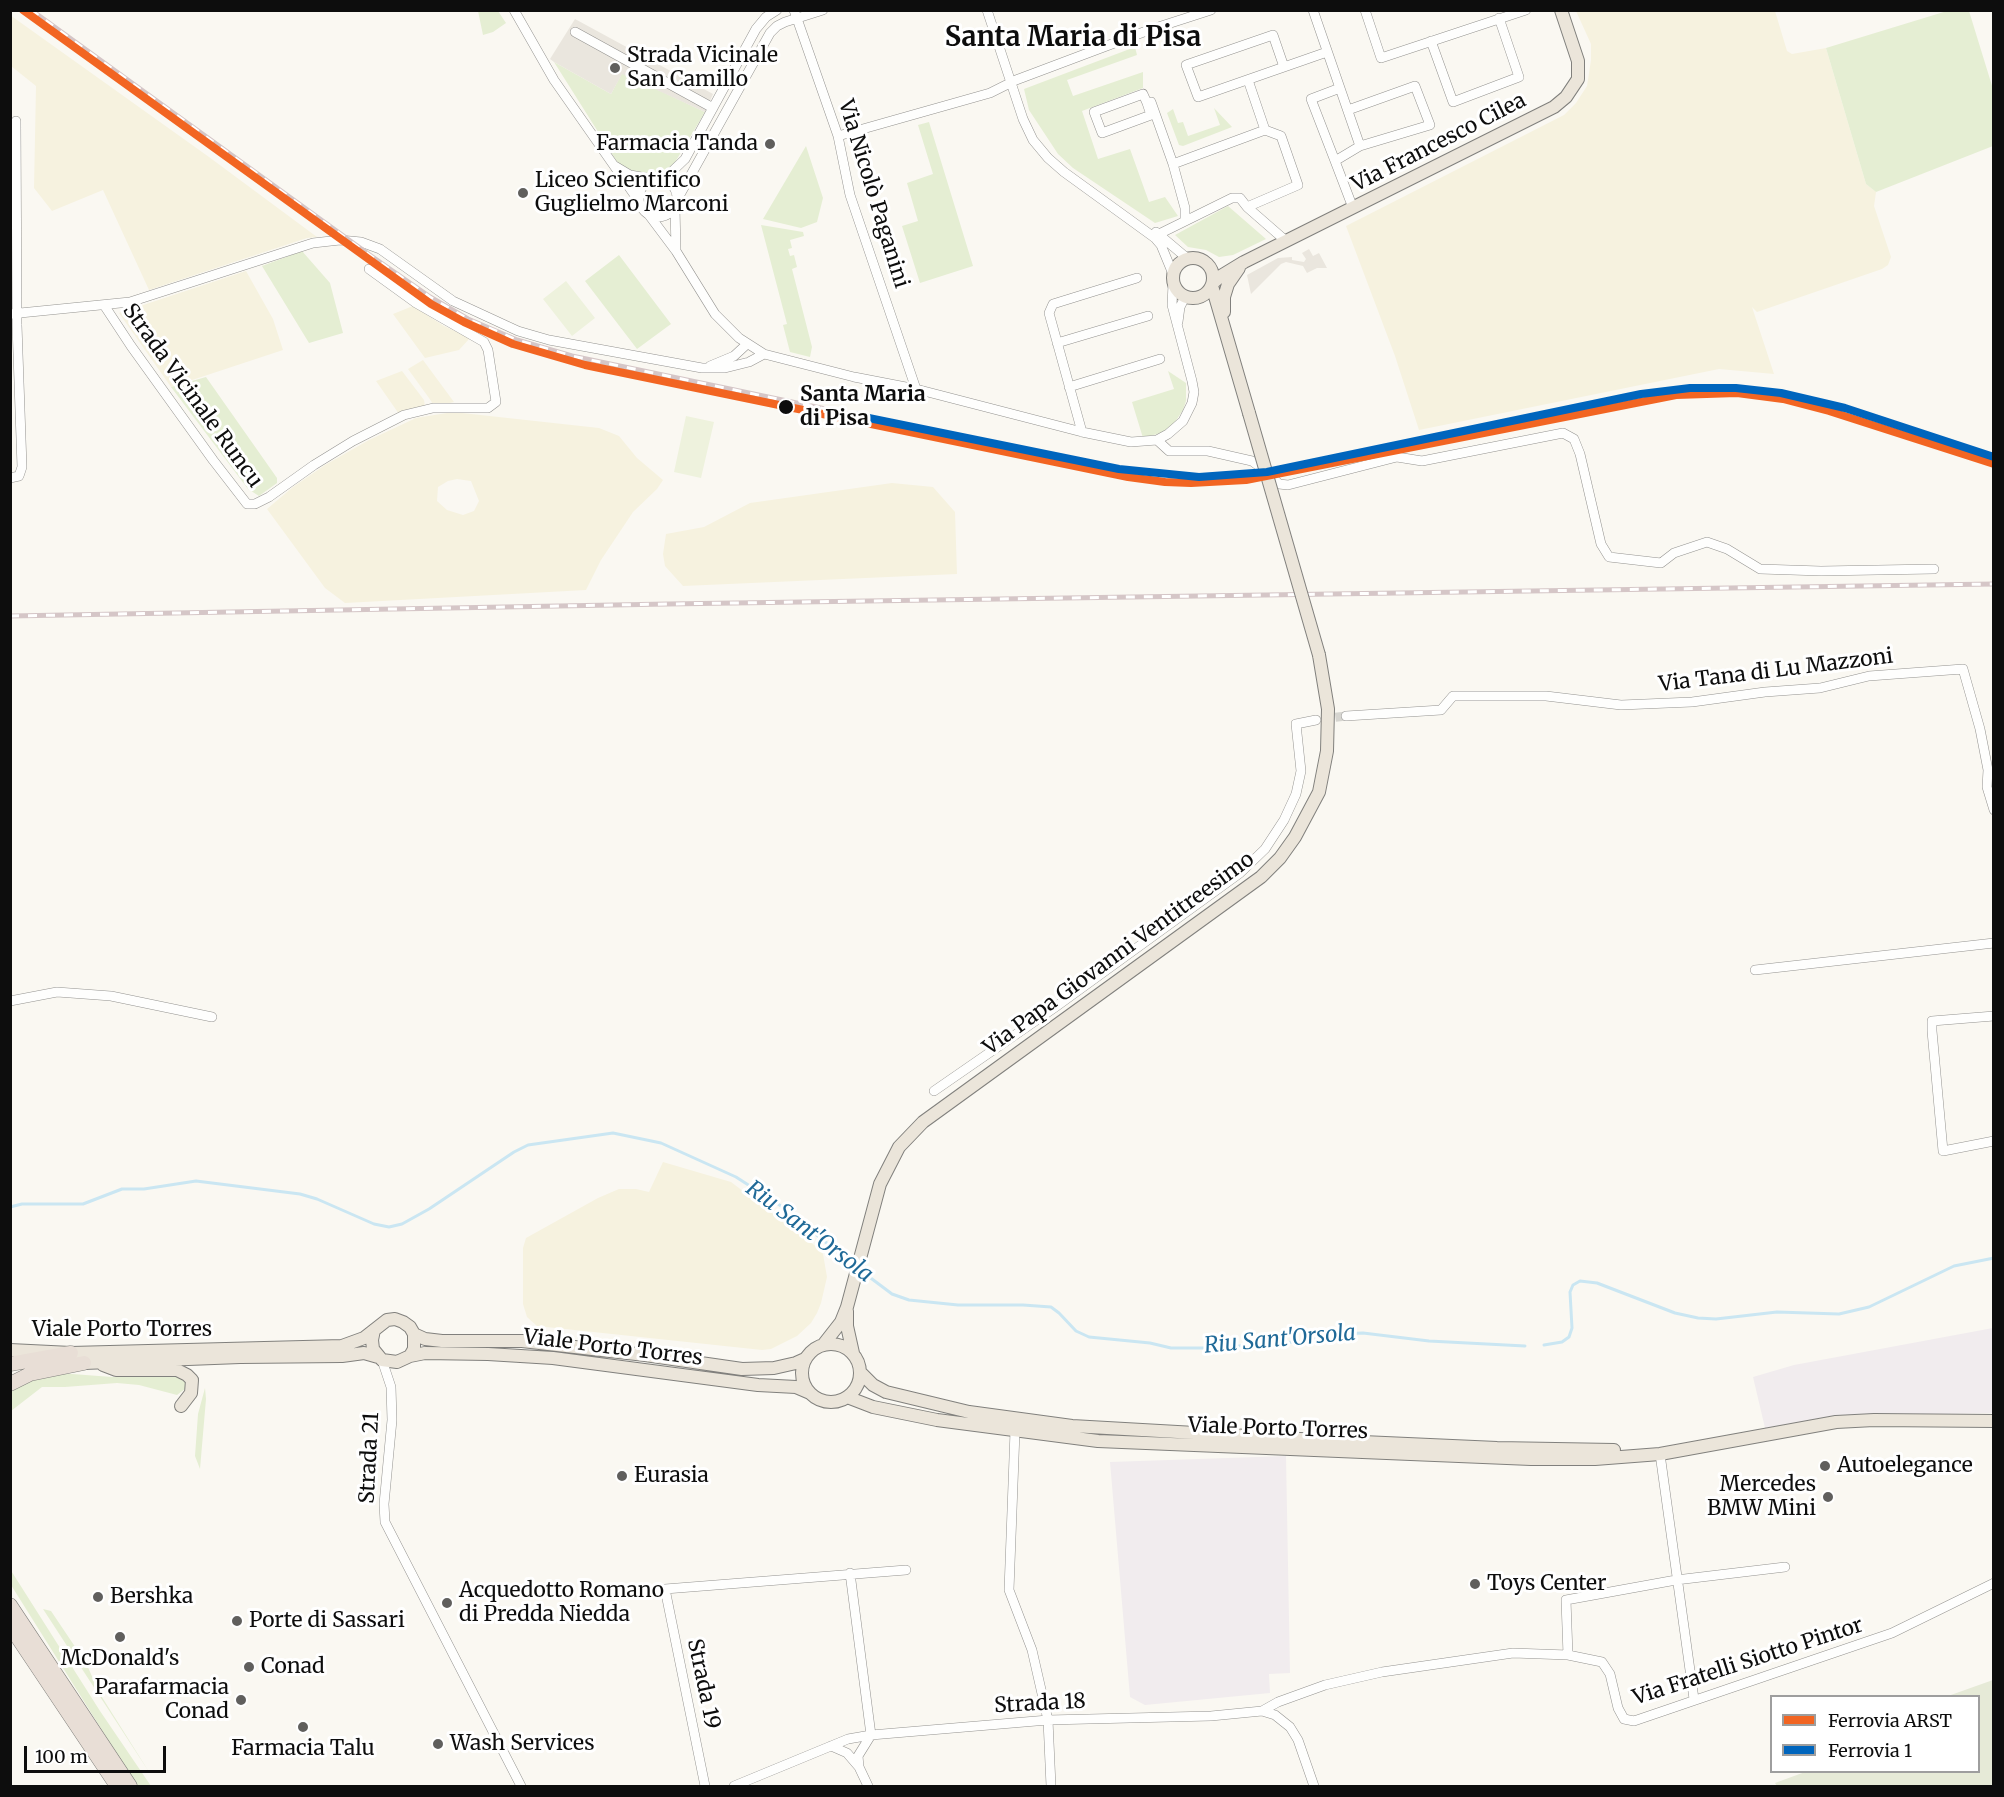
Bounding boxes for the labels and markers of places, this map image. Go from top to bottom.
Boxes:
place label: Strada Vicinale San Camillo [627,43,778,93]
marker: Strada Vicinale San Camillo [608,61,622,75]
place label: Farmacia Tanda [596,131,758,157]
marker: Farmacia Tanda [763,137,777,151]
place label: Liceo Scientifico Guglielmo Marconi [535,168,729,218]
marker: Liceo Scientifico Guglielmo Marconi [516,186,530,200]
place label: Santa Maria di Pisa [800,382,926,432]
marker: Santa Maria di Pisa [777,398,795,416]
place label: Autoelegance [1837,1453,1973,1479]
marker: Autoelegance [1818,1459,1832,1473]
place label: Eurasia [634,1463,709,1489]
marker: Eurasia [615,1469,629,1483]
place label: Mercedes BMW Mini [1707,1472,1816,1522]
marker: Mercedes BMW Mini [1821,1490,1835,1504]
place label: Toys Center [1487,1571,1606,1597]
marker: Toys Center [1468,1577,1482,1591]
place label: Acquedotto Romano di Predda Niedda [459,1578,664,1628]
place label: Bershka [110,1584,193,1610]
marker: Bershka [91,1590,105,1604]
marker: Acquedotto Romano di Predda Niedda [440,1596,454,1610]
place label: Porte di Sassari [249,1608,405,1634]
marker: Porte di Sassari [230,1614,244,1628]
marker: McDonald's [113,1630,127,1644]
place label: McDonald's [61,1646,179,1672]
place label: Conad [261,1654,325,1680]
marker: Conad [242,1660,256,1674]
place label: Parafarmacia Conad [95,1675,229,1725]
marker: Parafarmacia Conad [234,1693,248,1707]
marker: Farmacia Talu [296,1720,310,1734]
place label: Wash Services [450,1731,594,1757]
place label: Farmacia Talu [231,1736,375,1762]
marker: Wash Services [431,1737,445,1751]

